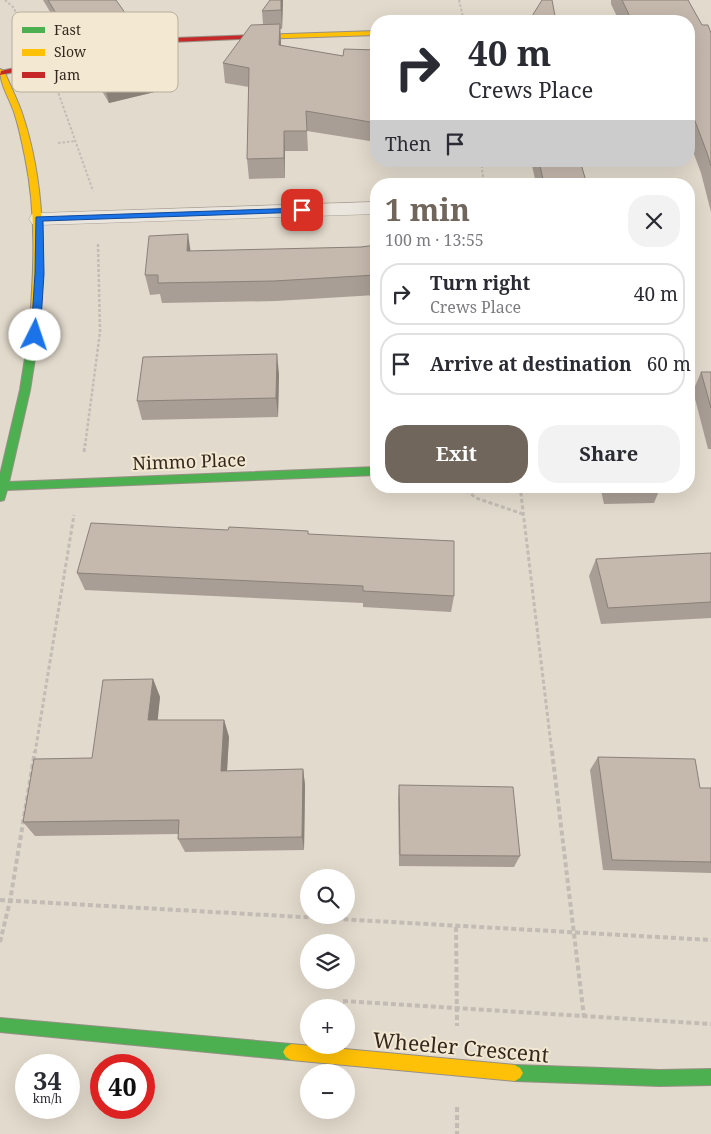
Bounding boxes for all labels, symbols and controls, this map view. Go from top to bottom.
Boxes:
legend [12,12,178,92]
text: Fast [54,20,81,39]
text: 40 m [468,29,551,76]
icon: right [385,35,450,100]
text: Slow [54,42,87,61]
text: Jam [53,65,80,84]
text: Crews Place [468,74,593,104]
icon: arrive [441,130,469,158]
text: Then [385,131,431,157]
pin [281,189,323,231]
text: 1 min [385,189,470,230]
button: close [628,195,680,247]
icon: arrive [288,196,316,224]
text: 100 m · 13:55 [385,229,484,251]
text: Turn right [430,270,530,296]
icon: right [387,280,415,308]
text: 40 m [634,281,678,307]
text: Crews Place [430,296,521,318]
position arrow [8,308,60,360]
icon: arrive [387,350,415,378]
text: Arrive at destination [430,351,632,377]
text: 60 m [647,351,691,377]
button: Exit [385,425,528,483]
button: Share [538,425,680,483]
street label: Nimmo Place [132,447,246,475]
map controls [300,869,355,1119]
button: search [300,869,355,924]
button: layers [300,934,355,989]
button: + [300,999,355,1054]
street label: Wheeler Crescent [372,1025,550,1069]
speed limit sign: 40 [90,1054,155,1119]
text: 34 [33,1063,62,1097]
button: − [300,1064,355,1119]
text: km/h [33,1090,62,1107]

